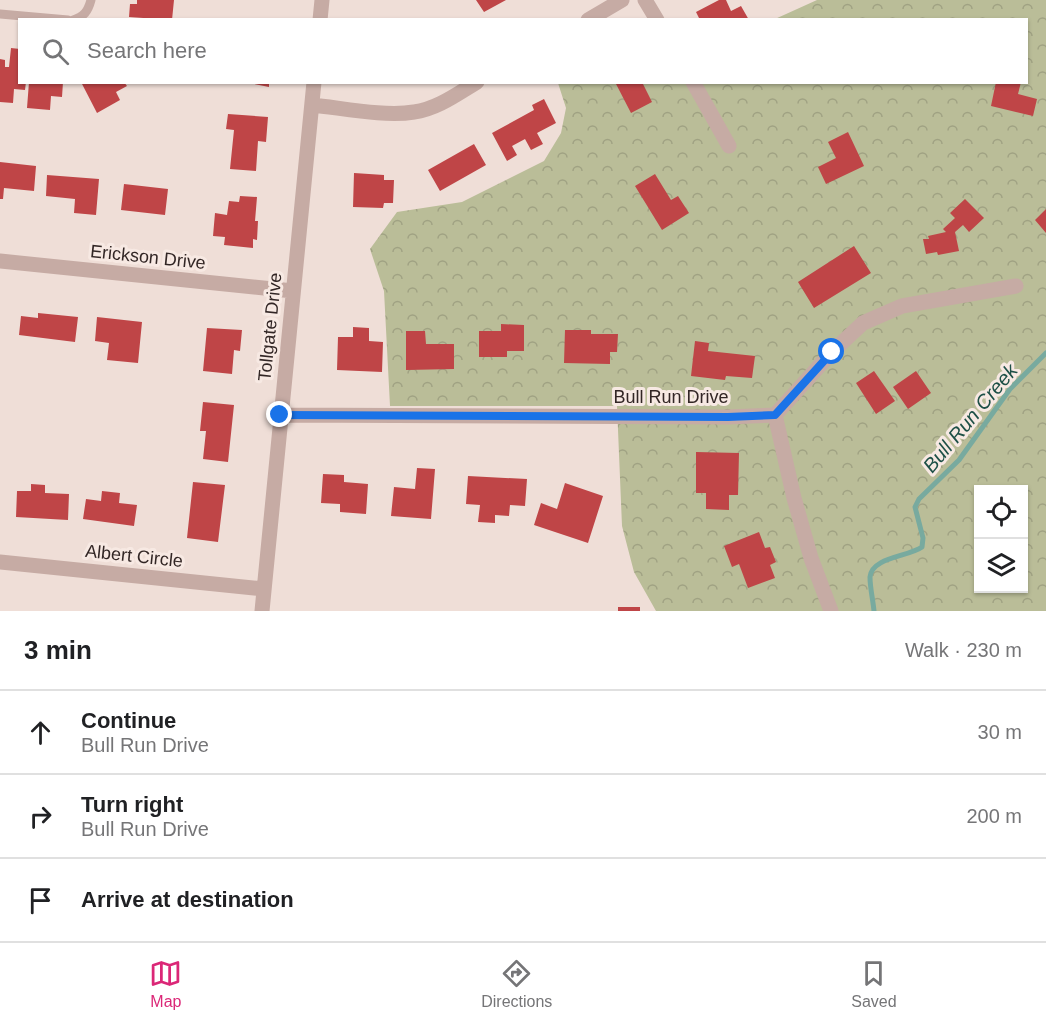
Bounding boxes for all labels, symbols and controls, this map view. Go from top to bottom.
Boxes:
search box [18,18,1028,84]
icon: search [39,35,72,68]
text: Search here [87,38,207,63]
street label: Erickson Drive [89,241,207,273]
street label: Tollgate Drive [254,272,286,382]
route start [818,338,844,364]
water label: Bull Run Creek [918,359,1022,477]
street label: Bull Run Drive [613,387,729,407]
route end [266,401,292,427]
map controls [974,485,1028,593]
button: locate [974,485,1028,539]
button: layers [974,539,1028,593]
street label: Albert Circle [84,541,184,571]
text: 3 min [24,635,92,665]
text: Walk · 230 m [905,639,1022,661]
text: Continue [81,708,176,733]
icon: ahead [24,716,57,749]
text: 30 m [978,721,1022,743]
text: Bull Run Drive [81,734,209,756]
text: Turn right [81,792,183,817]
icon: right [24,800,57,833]
text: 200 m [966,805,1022,827]
text: Bull Run Drive [81,818,209,840]
icon: arrive [24,884,57,917]
text: Arrive at destination [81,887,294,912]
tab: Map [149,957,182,1011]
tab: Directions [481,957,552,1011]
tab: Saved [851,957,897,1011]

